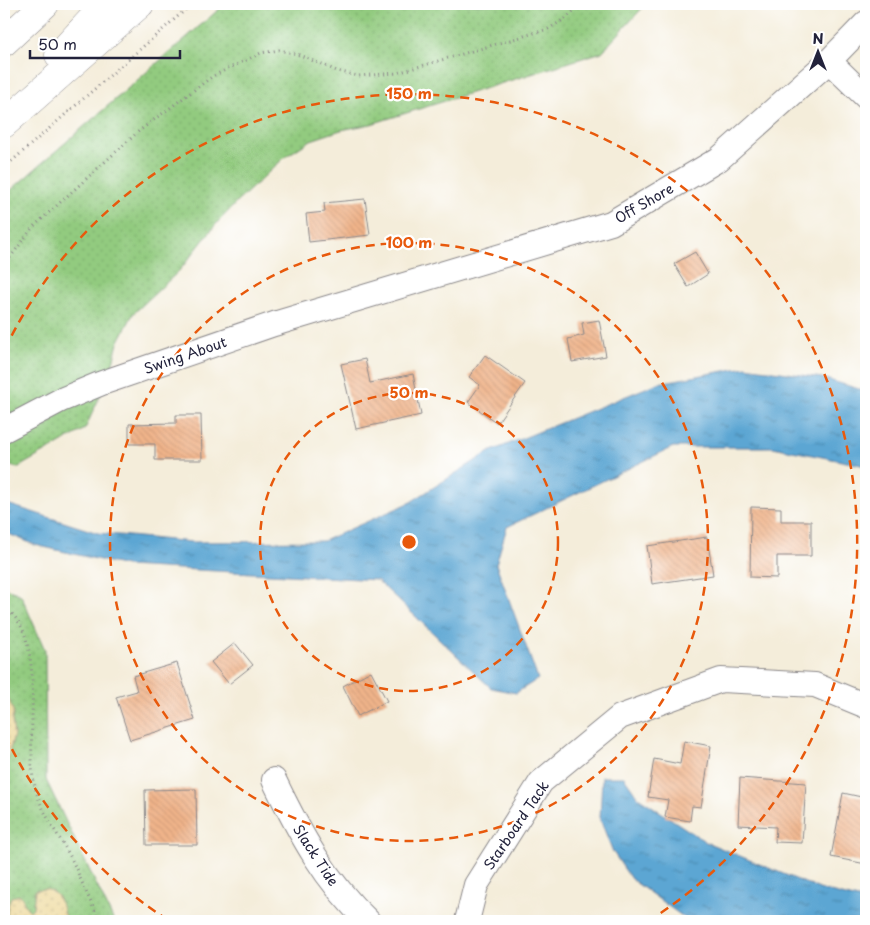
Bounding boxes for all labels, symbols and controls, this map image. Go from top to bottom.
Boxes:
scale bar [30,28,180,60]
north arrow [792,28,842,78]
text: N [812,28,824,49]
text: 50 m [38,32,77,55]
text: 150 m [386,81,432,104]
street label: Off Shore [611,178,677,228]
text: 100 m [386,230,432,253]
street label: Swing About [141,331,229,379]
text: 50 m [390,380,428,403]
centre of rings [400,533,418,551]
street label: Starboard Tack [478,776,554,874]
street label: Slack Tide [288,820,344,890]

